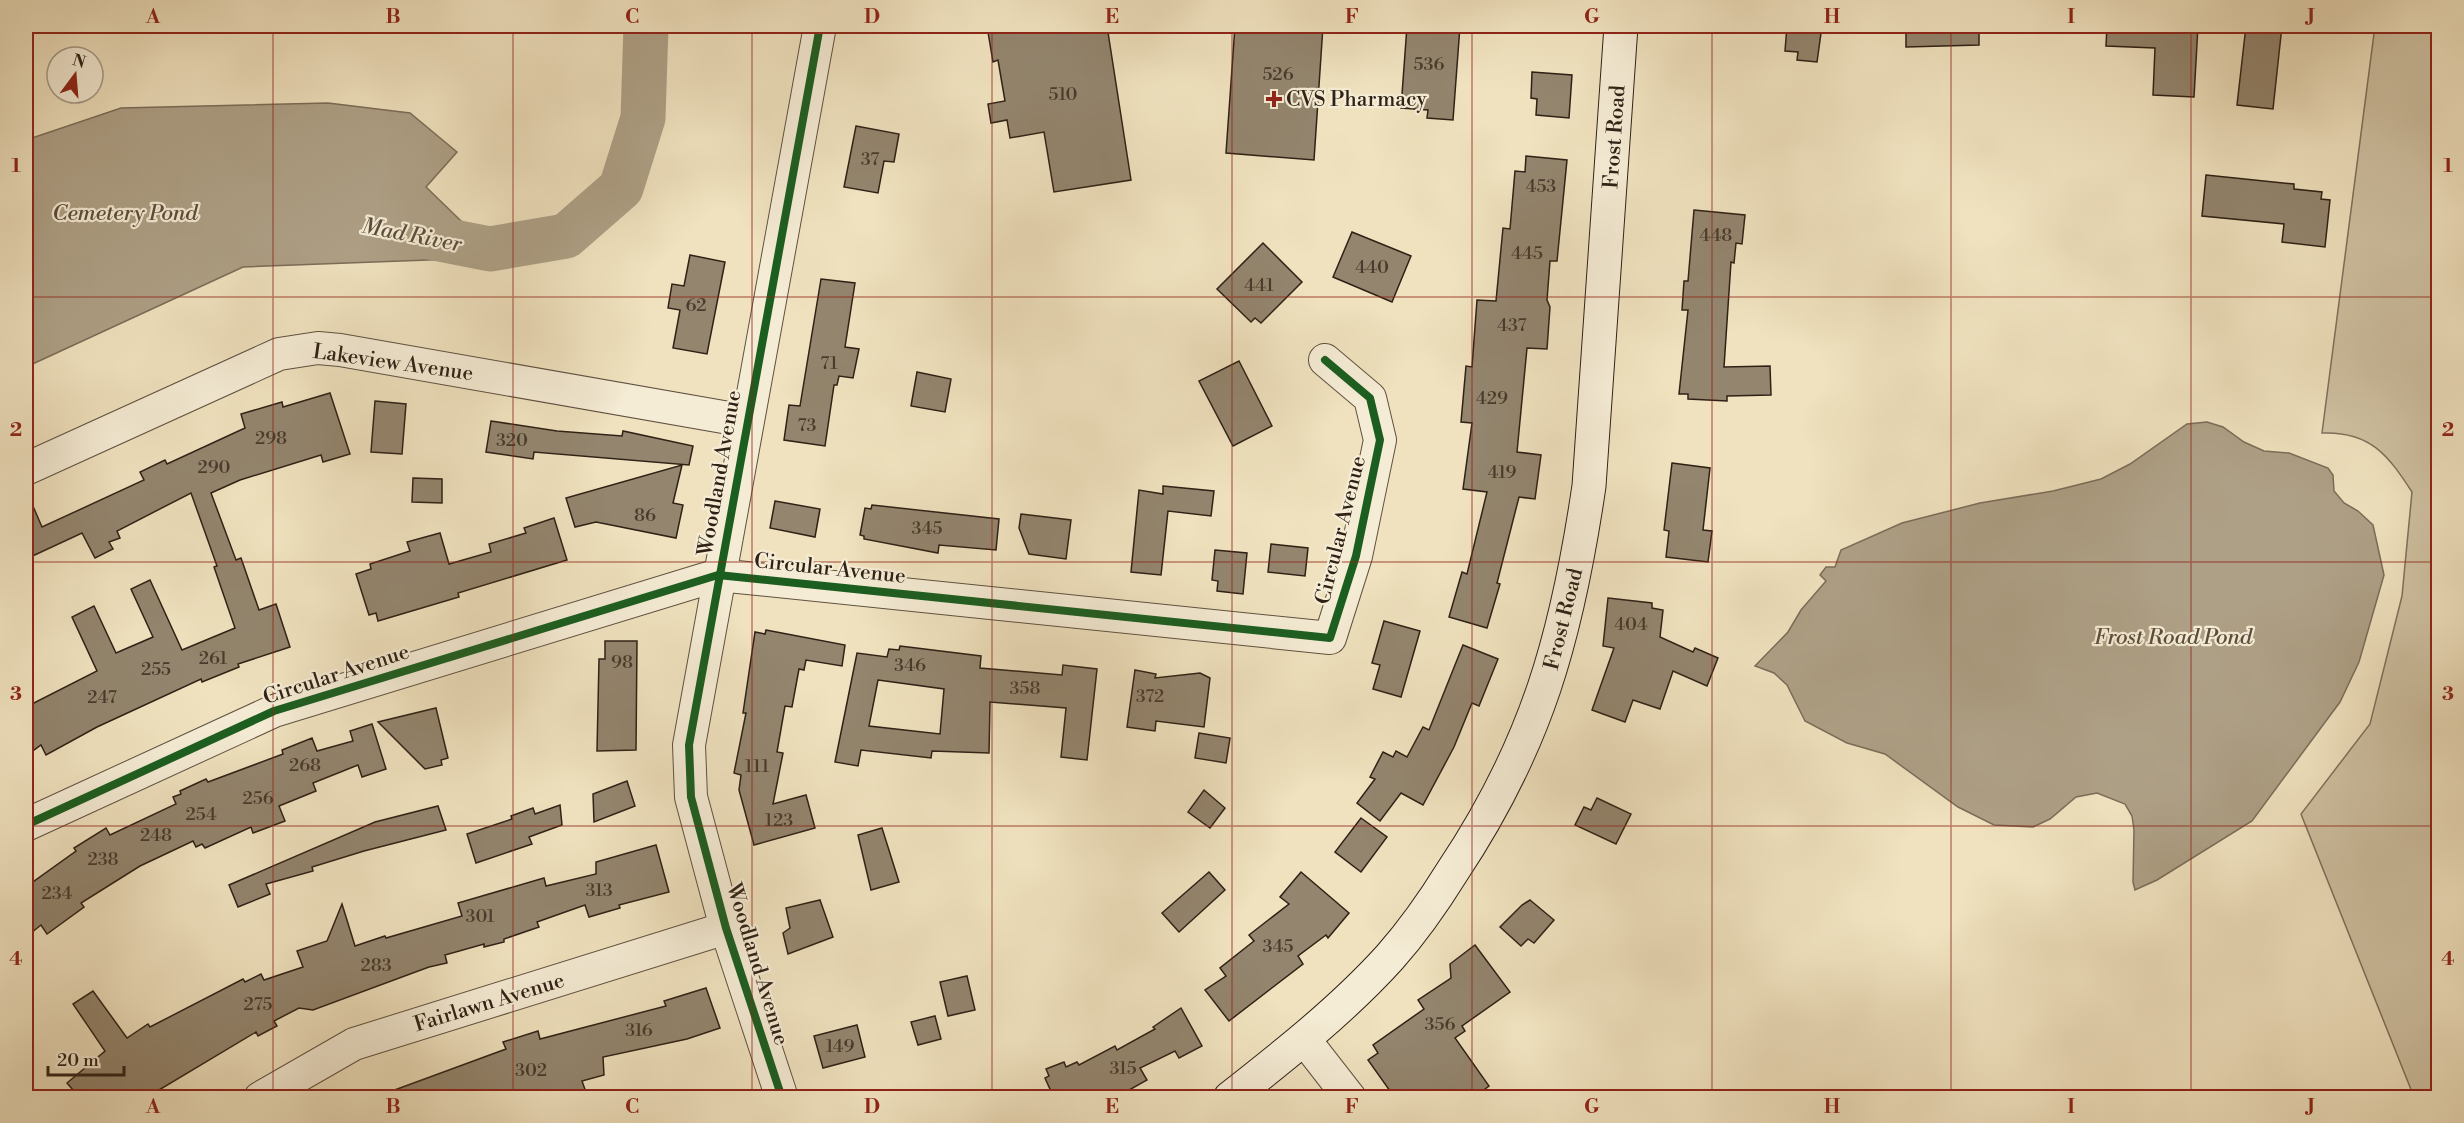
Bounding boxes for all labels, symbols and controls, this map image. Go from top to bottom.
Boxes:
text: A [145,5,161,30]
text: B [385,5,401,30]
text: C [625,5,639,30]
text: D [864,5,880,30]
text: E [1105,5,1119,30]
text: F [1345,5,1359,30]
text: G [1584,5,1600,30]
text: H [1824,5,1841,30]
text: I [2067,5,2075,30]
text: J [2304,5,2315,30]
north arrow [45,45,105,105]
text: N [70,50,88,73]
house number: 536 [1414,53,1444,76]
house number: 526 [1262,63,1294,86]
house number: 510 [1048,83,1078,106]
street label: Frost Road [1598,84,1632,190]
place label: CVS Pharmacy [1286,87,1428,113]
marker: CVS Pharmacy [1267,92,1281,106]
house number: 37 [861,148,879,171]
text: 1 [11,154,21,179]
text: 1 [2443,154,2453,179]
house number: 453 [1526,175,1556,198]
water label: Cemetery Pond [52,200,199,227]
water label: Mad River [359,213,465,259]
house number: 448 [1700,224,1732,247]
house number: 445 [1511,242,1543,265]
house number: 440 [1355,256,1389,279]
house number: 441 [1244,274,1274,297]
house number: 62 [685,294,707,317]
house number: 437 [1497,314,1527,337]
street label: Lakeview Avenue [311,339,475,387]
house number: 71 [820,352,838,375]
house number: 429 [1476,387,1508,410]
street label: Woodland Avenue [692,388,747,559]
house number: 73 [798,414,816,437]
text: 2 [10,418,22,443]
text: 2 [2442,418,2454,443]
house number: 298 [255,427,287,450]
house number: 320 [496,429,528,452]
street label: Circular Avenue [1310,453,1372,607]
house number: 290 [197,456,231,479]
house number: 419 [1488,461,1516,484]
house number: 86 [634,504,656,527]
house number: 345 [912,517,943,540]
street label: Circular Avenue [753,548,907,590]
street label: Frost Road [1539,566,1589,673]
house number: 404 [1614,613,1648,636]
water label: Frost Road Pond [2094,624,2254,651]
street label: Circular Avenue [260,639,413,711]
house number: 261 [199,647,227,670]
house number: 98 [611,651,633,674]
house number: 346 [894,654,926,677]
house number: 255 [141,658,171,681]
house number: 358 [1010,677,1040,700]
text: 3 [10,682,22,707]
text: 3 [2442,682,2454,707]
house number: 372 [1136,685,1164,708]
house number: 247 [87,686,117,709]
house number: 268 [289,754,321,777]
house number: 111 [745,755,769,778]
house number: 256 [242,787,274,810]
house number: 254 [185,803,217,826]
house number: 123 [765,809,793,832]
house number: 248 [140,824,172,847]
house number: 238 [87,848,119,871]
house number: 313 [585,879,613,902]
street label: Woodland Avenue [720,879,794,1048]
house number: 234 [41,882,73,905]
house number: 301 [465,905,495,928]
house number: 345 [1263,935,1294,958]
text: 4 [9,947,23,972]
text: 4 [2441,947,2455,972]
house number: 283 [360,954,392,977]
street label: Fairlawn Avenue [411,968,568,1038]
house number: 275 [244,993,272,1016]
house number: 356 [1425,1013,1455,1036]
house number: 316 [625,1019,653,1042]
house number: 149 [826,1035,854,1058]
scale bar [48,1039,124,1077]
text: 20 m [57,1049,99,1072]
house number: 315 [1109,1057,1137,1080]
house number: 302 [515,1059,547,1082]
text: A [145,1095,161,1120]
text: B [385,1095,401,1120]
text: C [625,1095,639,1120]
text: D [864,1095,880,1120]
text: E [1105,1095,1119,1120]
text: F [1345,1095,1359,1120]
text: G [1584,1095,1600,1120]
text: H [1824,1095,1841,1120]
text: I [2067,1095,2075,1120]
text: J [2304,1095,2315,1120]

